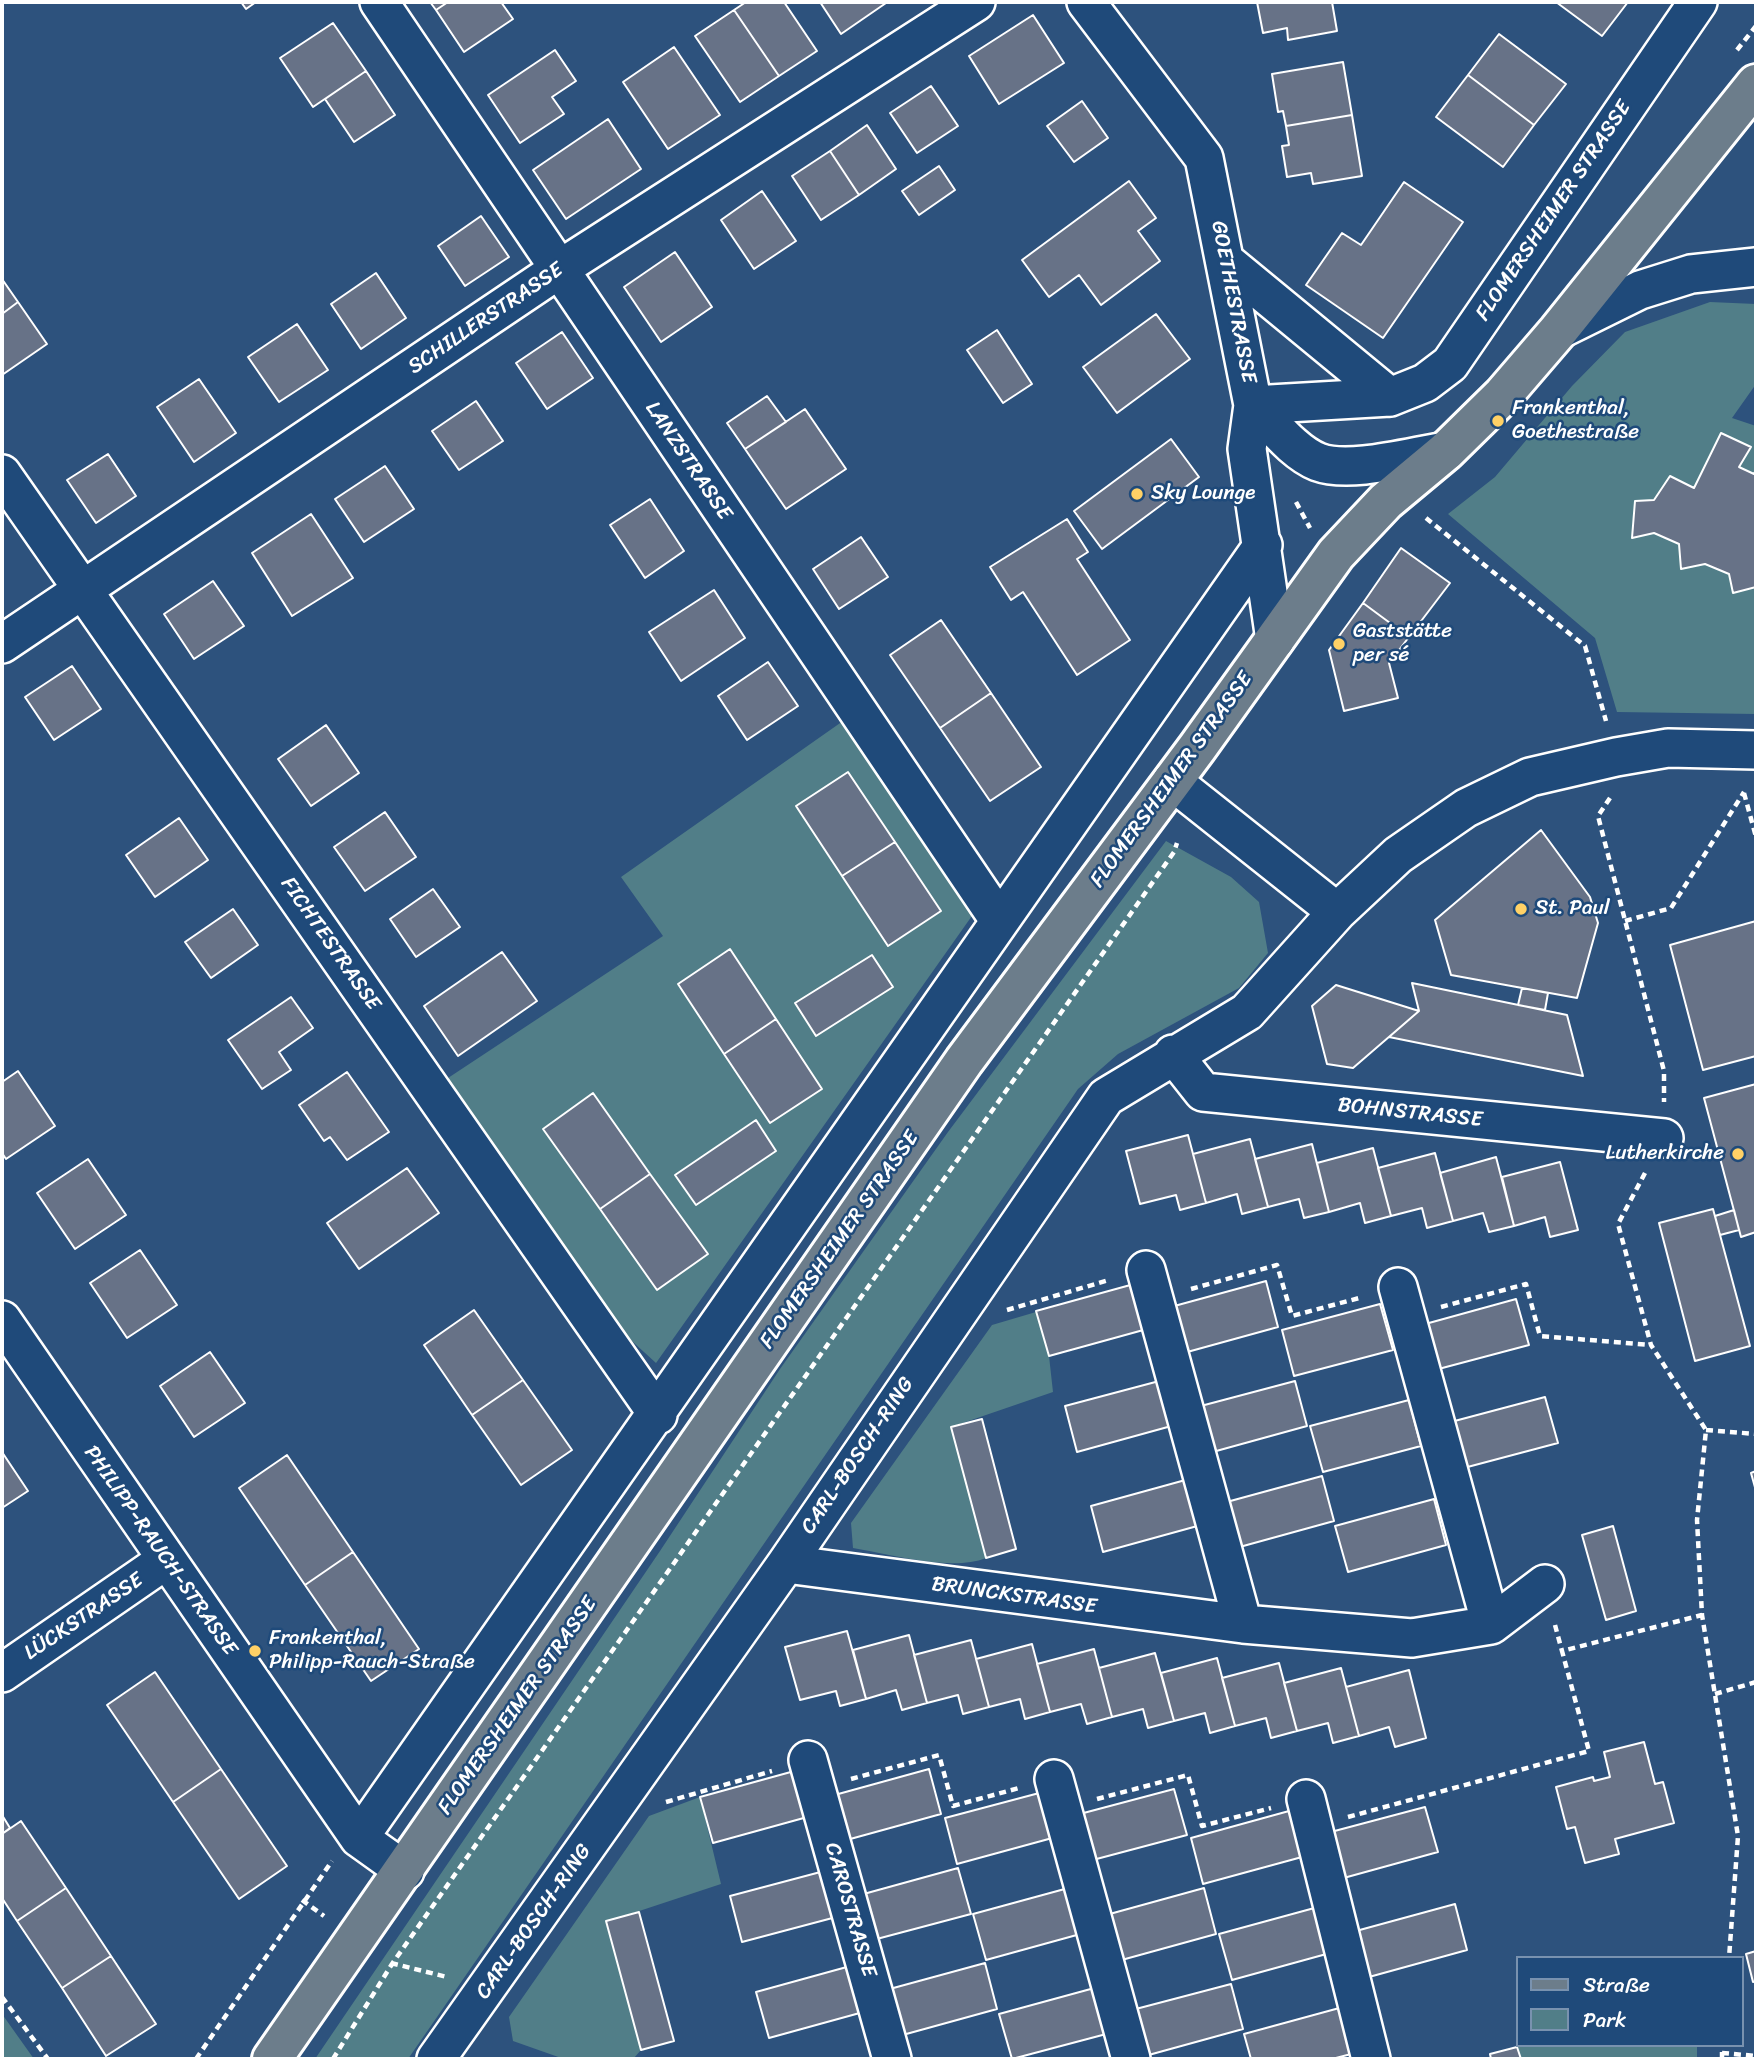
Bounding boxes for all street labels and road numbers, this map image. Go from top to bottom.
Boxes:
street label: FLOMERSHEIMER STRASSE [1471,96,1637,326]
street label: GOETHESTRASSE [1205,219,1261,385]
street label: SCHILLERSTRASSE [404,258,568,380]
street label: LANZSTRASSE [639,397,737,525]
street label: FLOMERSHEIMER STRASSE [1085,667,1259,893]
street label: FICHTESTRASSE [275,872,385,1016]
street label: BOHNSTRASSE [1337,1093,1483,1133]
street label: FLOMERSHEIMER STRASSE [755,1126,925,1354]
street label: CARL-BOSCH-RING [796,1373,920,1539]
street label: PHILIPP-RAUCH-STRASSE [78,1441,242,1661]
street label: LÜCKSTRASSE [20,1568,148,1666]
street label: BRUNCKSTRASSE [930,1572,1098,1620]
street label: FLOMERSHEIMER STRASSE [433,1592,603,1820]
street label: CARL-BOSCH-RING [471,1840,597,2004]
street label: CAROSTRASSE [819,1840,881,1980]

